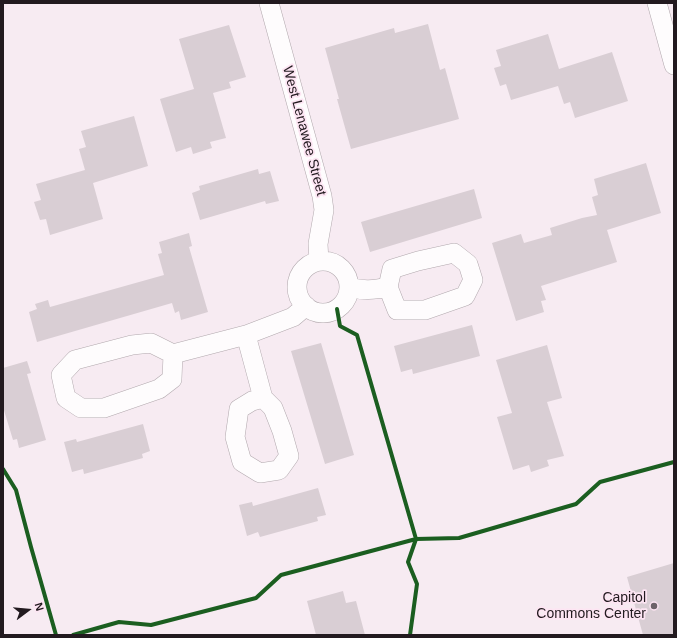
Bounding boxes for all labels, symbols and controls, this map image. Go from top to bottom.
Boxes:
street label: West Lenawee Street [279,64,329,198]
north arrow [8,590,48,630]
place label: Capitol Commons Center [536,590,646,622]
text: N [33,601,46,612]
marker: Capitol Commons Center [649,601,659,611]

